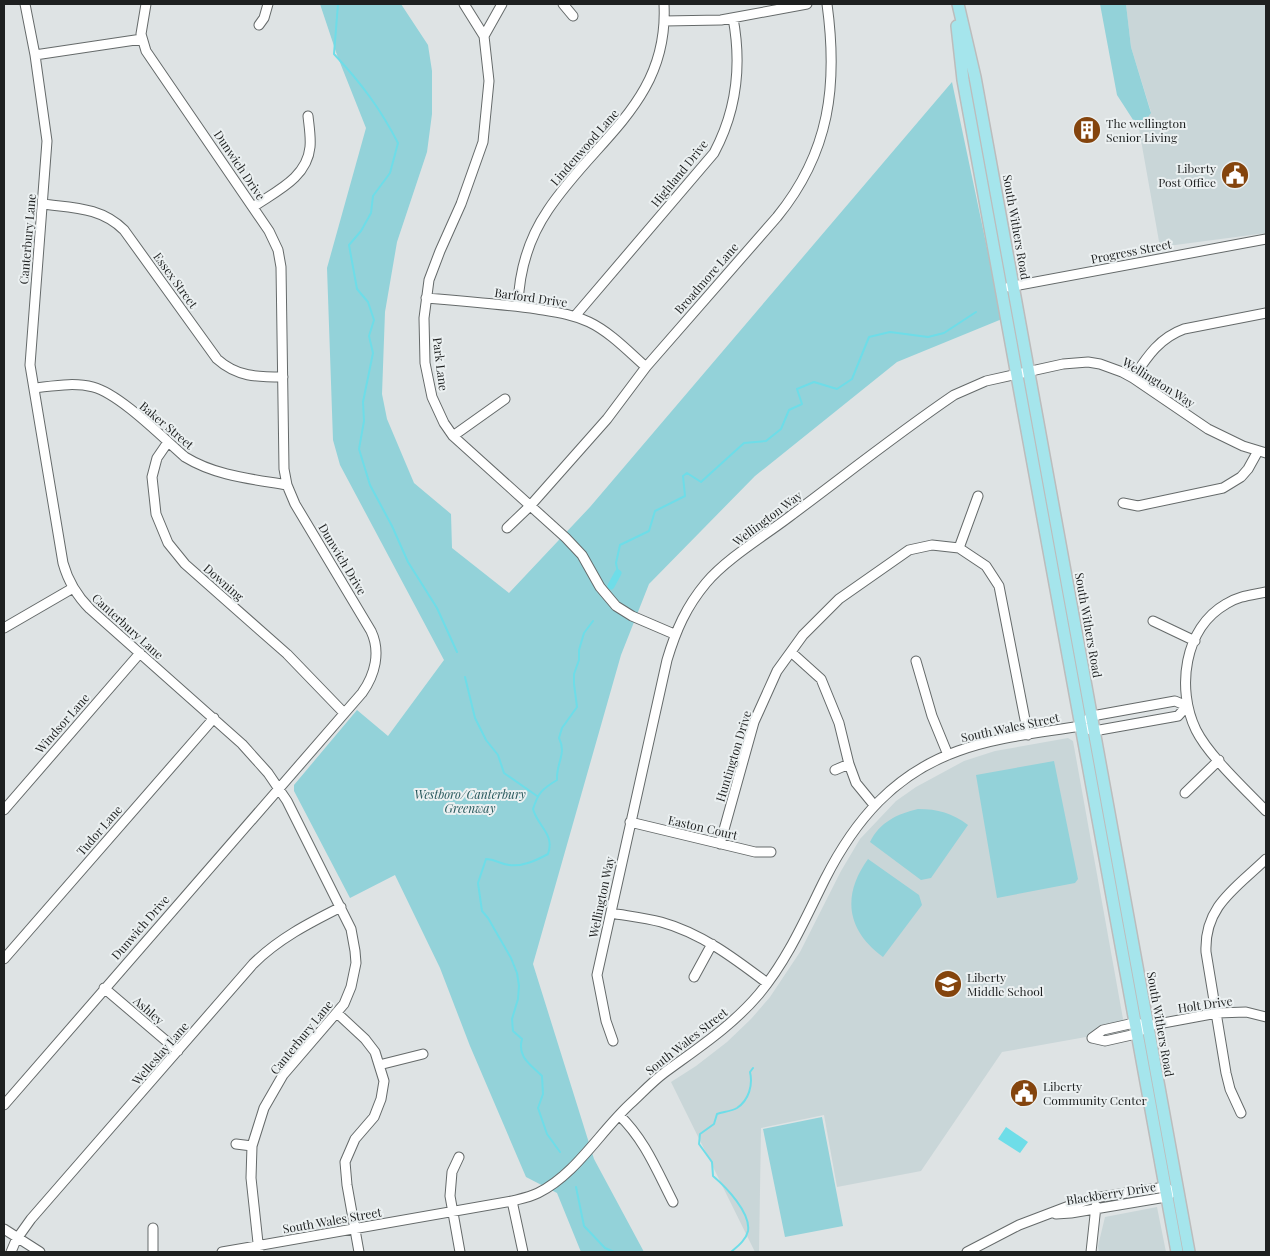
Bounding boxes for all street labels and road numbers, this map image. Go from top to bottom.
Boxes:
street label: Lindenwood Lane [546,105,622,189]
street label: Dunwich Drive [211,127,269,203]
street label: Highland Drive [647,136,711,210]
street label: South Withers Road [1000,173,1034,281]
street label: Canterbury Lane [15,193,39,285]
street label: Progress Street [1089,235,1174,267]
street label: Broadmore Lane [671,239,741,317]
street label: Essex Street [150,249,202,312]
street label: Barford Drive [493,284,569,310]
street label: Park Lane [430,336,452,392]
street label: Wellington Way [1119,353,1198,411]
street label: Baker Street [137,398,198,453]
street label: Wellington Way [728,487,805,550]
street label: Dunwich Drive [315,520,371,598]
street label: Downing [200,560,248,604]
street label: South Withers Road [1072,571,1106,679]
street label: Canterbury Lane [89,590,167,662]
street label: Windsor Lane [31,690,92,757]
street label: Huntington Drive [712,708,754,804]
street label: South Wales Street [959,709,1061,745]
street label: Tudor Lane [73,802,125,858]
street label: Easton Court [667,811,740,843]
street label: Wellington Way [584,855,617,940]
street label: Dunwich Drive [107,891,173,963]
street label: South Withers Road [1144,970,1178,1078]
street label: Ashley [130,992,168,1028]
street label: Holt Drive [1177,992,1233,1016]
street label: Canterbury Lane [266,997,336,1077]
street label: South Wales Street [642,1003,731,1078]
street label: Welleslay Lane [128,1018,192,1089]
street label: Blackberry Drive [1065,1178,1157,1208]
street label: South Wales Street [281,1203,383,1237]

